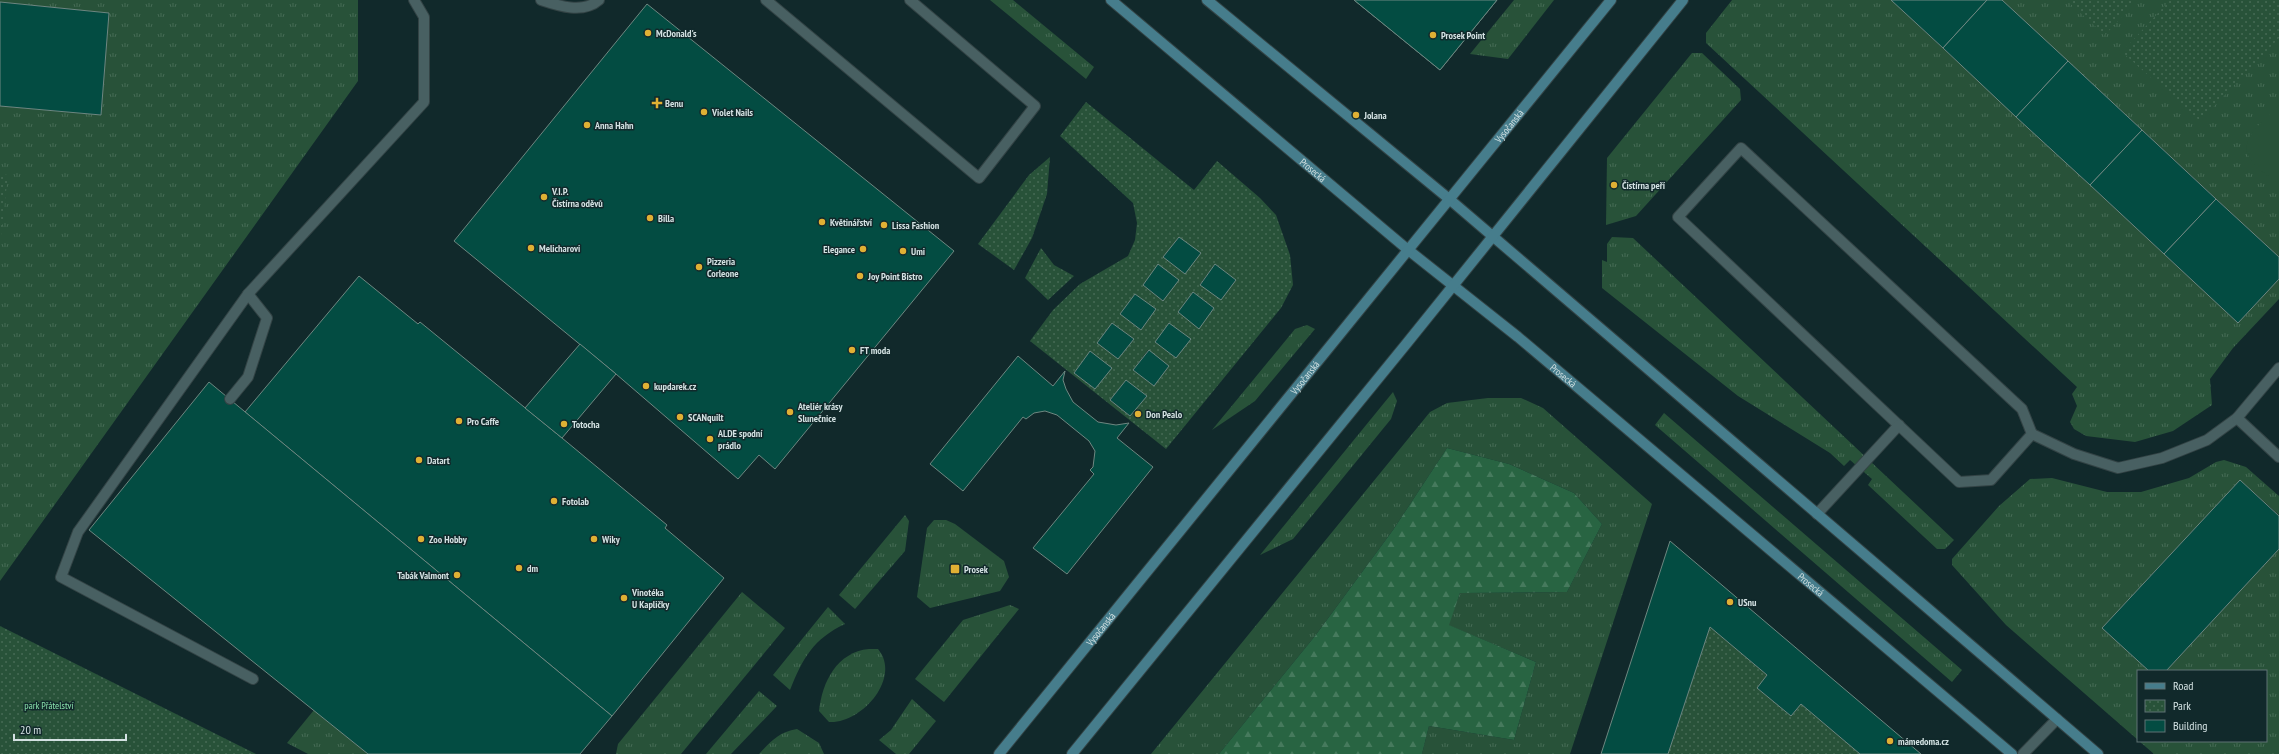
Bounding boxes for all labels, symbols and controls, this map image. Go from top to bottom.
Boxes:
place label: McDonald's [656,27,697,40]
marker: McDonald's [643,28,653,38]
place label: Prosek Point [1441,29,1485,42]
marker: Prosek Point [1428,30,1438,40]
place label: Benu [665,97,684,110]
marker: Benu [652,98,662,108]
place label: Violet Nails [711,106,754,119]
marker: Violet Nails [699,107,709,117]
street label: Vysočanská [1491,107,1527,146]
place label: Jolana [1363,109,1387,122]
marker: Jolana [1351,110,1361,120]
place label: Anna Hahn [594,119,634,132]
marker: Anna Hahn [582,120,592,130]
street label: Prosecká [1297,156,1328,185]
place label: Čistírna peří [1622,179,1666,192]
marker: Čistírna peří [1609,180,1619,190]
place label: V.I.P. Čistírna oděvů [551,185,603,210]
marker: V.I.P. Čistírna oděvů [539,192,549,202]
place label: Billa [658,212,674,225]
marker: Billa [645,213,655,223]
place label: Květinářství [830,216,873,229]
marker: Květinářství [817,217,827,227]
place label: Lissa Fashion [892,219,940,232]
marker: Lissa Fashion [879,220,889,230]
place label: Melicharovi [539,242,580,255]
marker: Melicharovi [526,243,536,253]
place label: Elegance [823,243,855,256]
marker: Elegance [858,244,868,254]
place label: Umi [911,245,925,258]
marker: Umi [898,246,908,256]
place label: Pizzeria Corleone [707,255,739,280]
marker: Pizzeria Corleone [694,262,704,272]
place label: Joy Point Bistro [867,270,923,283]
marker: Joy Point Bistro [855,271,865,281]
place label: FT moda [860,344,890,357]
marker: FT moda [847,345,857,355]
street label: Vysočanská [1287,358,1322,398]
street label: Prosecká [1547,361,1579,391]
place label: kupdarek.cz [654,380,697,393]
marker: kupdarek.cz [641,381,651,391]
place label: Ateliér krásy Slunečnice [797,400,844,425]
marker: Ateliér krásy Slunečnice [785,407,795,417]
place label: Don Pealo [1146,408,1183,421]
marker: Don Pealo [1133,409,1143,419]
place label: SCANquilt [688,411,724,424]
marker: SCANquilt [675,412,685,422]
place label: Pro Caffe [467,415,499,428]
marker: Pro Caffe [454,416,464,426]
place label: Totocha [572,418,600,431]
marker: Totocha [559,419,569,429]
place label: ALDE spodní prádlo [717,427,763,452]
marker: ALDE spodní prádlo [705,434,715,444]
place label: Datart [427,454,450,467]
marker: Datart [414,455,424,465]
place label: Fotolab [562,495,590,508]
marker: Fotolab [549,496,559,506]
place label: Zoo Hobby [429,533,468,546]
place label: Wiky [601,533,621,546]
marker: Zoo Hobby [416,534,426,544]
marker: Wiky [589,534,599,544]
place label: dm [527,562,538,575]
marker: dm [514,563,524,573]
marker: Prosek [949,563,961,575]
place label: Prosek [964,563,989,576]
place label: Tabák Valmont [397,569,449,582]
marker: Tabák Valmont [452,570,462,580]
street label: Prosecká [1795,570,1827,600]
place label: Vinotéka U Kapličky [631,586,670,611]
marker: Vinotéka U Kapličky [619,593,629,603]
place label: USnu [1738,596,1757,609]
marker: USnu [1725,597,1735,607]
street label: Vysočanská [1083,610,1118,649]
legend [2137,670,2267,742]
text: Road [2173,678,2193,693]
text: Park [2173,698,2191,713]
park label: park Přátelství [24,699,75,712]
scale bar [14,716,126,742]
text: Building [2173,718,2208,733]
text: 20 m [20,722,41,737]
place label: mámedoma.cz [1898,735,1949,748]
marker: mámedoma.cz [1885,736,1895,746]

